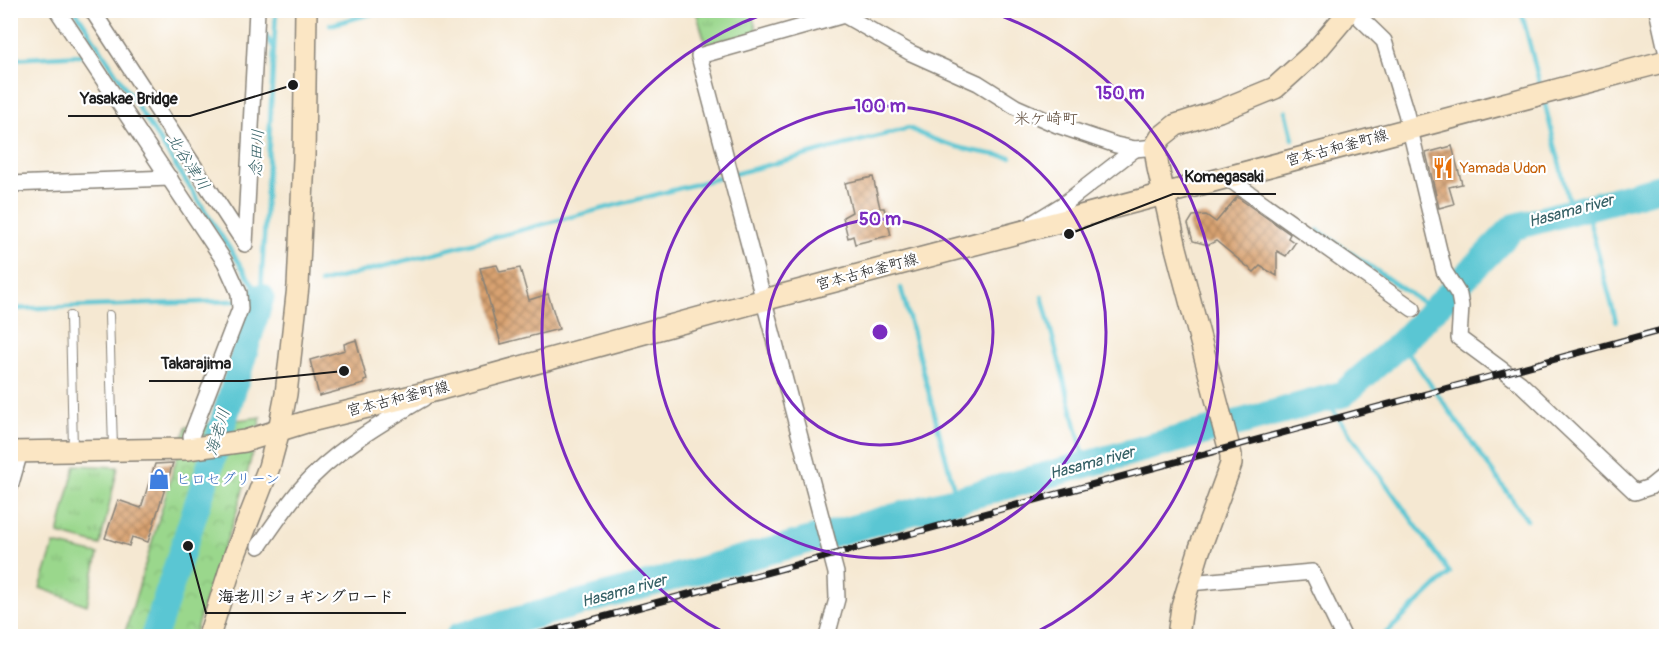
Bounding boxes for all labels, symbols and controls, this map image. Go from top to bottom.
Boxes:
callout: Yasakae Bridge [68,82,190,116]
text: 150 m [1096,82,1145,105]
text: Yasakae Bridge [79,89,179,109]
text: 100 m [854,95,906,118]
district label: 米ケ崎町 [1014,109,1078,129]
street label: 宮本古和釜町線 [1284,125,1390,171]
water label: 念田川 [246,129,268,177]
water label: 北谷津川 [162,130,214,194]
restaurant icon: Yamada Udon [1431,156,1455,180]
place label: Yamada Udon [1459,159,1546,178]
callout: Komegasaki [1173,160,1276,194]
text: Komegasaki [1184,167,1264,187]
water label: Hasama river [1526,189,1618,232]
text: 50 m [859,208,901,231]
street label: 宮本古和釜町線 [814,249,920,295]
centre of rings [870,322,890,342]
callout: Takarajima [149,347,243,381]
text: Takarajima [160,354,232,374]
street label: 宮本古和釜町線 [345,377,451,421]
water label: 海老川 [201,406,235,458]
water label: Hasama river [1047,441,1139,484]
shop icon: ヒロセグリーン [147,467,171,491]
place label: ヒロセグリーン [176,470,280,489]
water label: Hasama river [579,569,671,612]
callout: 海老川ジョギングロード [206,579,406,613]
text: 海老川ジョギングロード [218,587,394,607]

